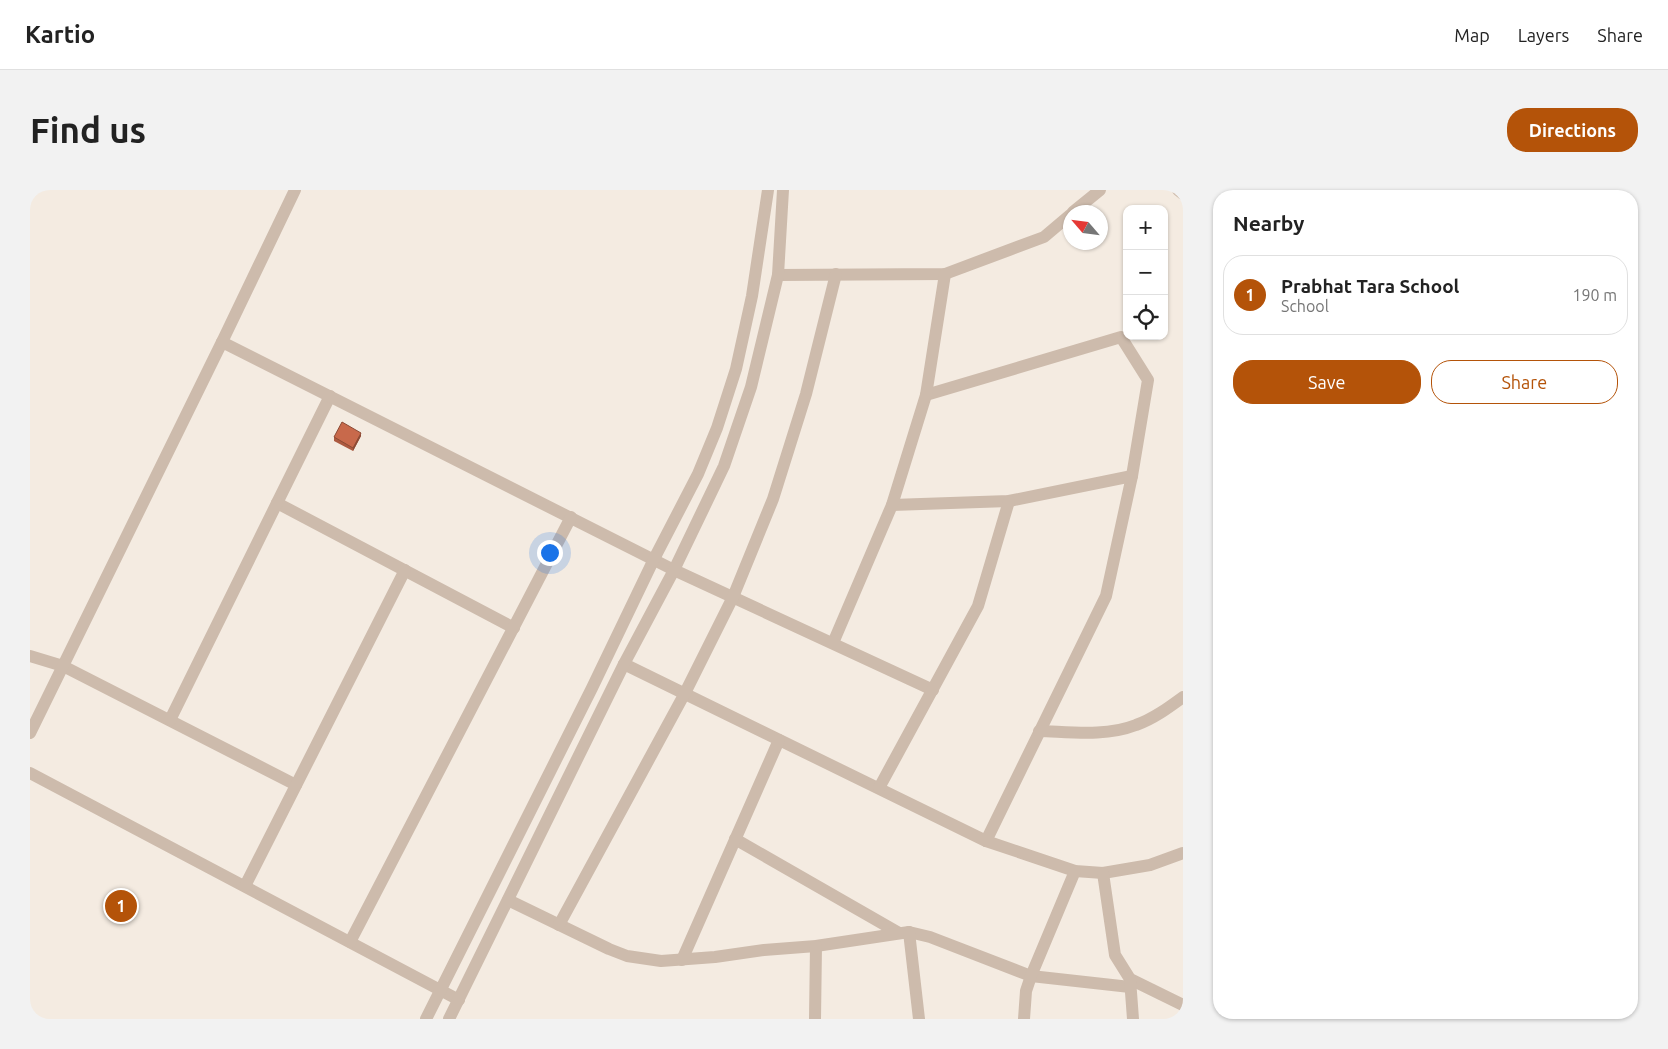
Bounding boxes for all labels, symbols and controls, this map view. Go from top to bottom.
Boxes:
text: Kartio [25,21,95,48]
text: Map [1454,25,1490,45]
text: Layers [1518,25,1569,45]
text: Share [1597,25,1643,45]
button: Directions [1507,108,1638,152]
text: Find us [30,110,146,150]
north arrow [1063,205,1108,250]
map controls [1123,205,1168,340]
button: + [1123,205,1168,250]
text: Nearby [1233,211,1304,235]
button: − [1123,250,1168,295]
text: Prabhat Tara School [1281,275,1459,297]
text: 1 [1245,286,1255,304]
text: 190 m [1572,286,1617,304]
button: locate [1123,295,1168,340]
text: School [1281,297,1329,315]
button: Save [1233,360,1421,404]
button: Share [1431,360,1618,404]
your location [537,540,563,566]
pin: 1 [105,887,137,925]

